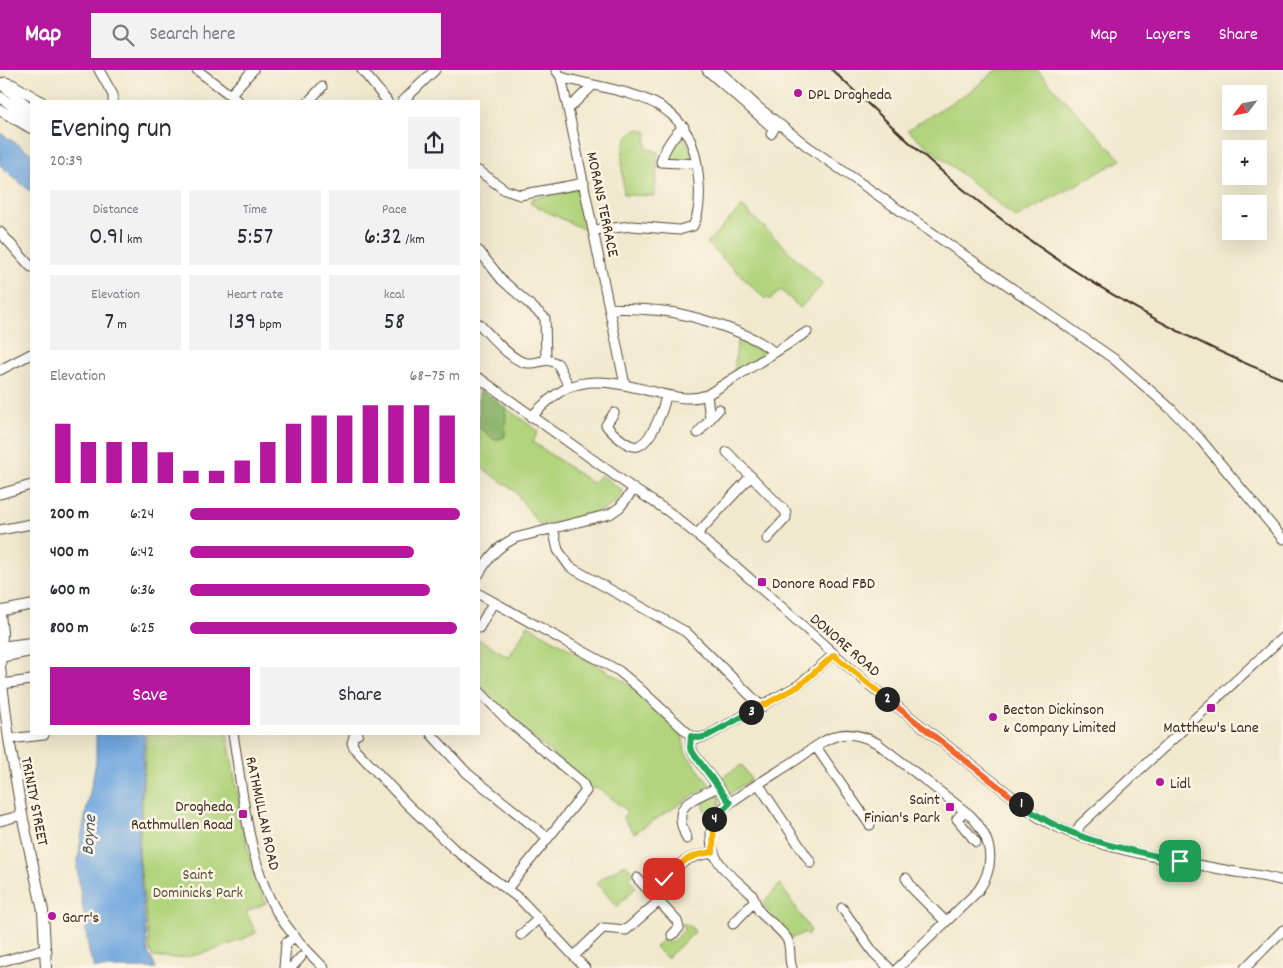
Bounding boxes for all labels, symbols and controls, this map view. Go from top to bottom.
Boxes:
search box [91,13,441,58]
text: Map [25,18,61,52]
icon: search [109,21,137,49]
text: Search here [149,22,235,49]
text: Map [1090,23,1117,48]
text: Layers [1145,23,1191,48]
text: Share [1219,23,1258,48]
place label: DPL Drogheda [808,84,892,107]
north arrow [1222,85,1268,130]
map controls [1222,85,1267,240]
marker: DPL Drogheda [792,87,804,99]
text: Evening run [50,111,172,151]
button: share [408,117,460,169]
button: + [1222,140,1267,185]
text: 20:39 [50,150,83,173]
street label: MORANS TERRACE [579,150,624,260]
button: − [1222,195,1267,240]
text: Distance [93,200,139,220]
text: Time [243,200,267,220]
text: Pace [382,200,407,220]
text: 0.91 [89,220,124,256]
text: 5:57 [237,220,273,256]
text: 6:32 [364,220,402,256]
text: km [124,230,142,250]
text: /km [402,230,425,250]
text: Elevation [91,285,140,305]
text: Heart rate [227,285,283,305]
text: kcal [384,285,405,305]
text: 7 [104,305,114,341]
text: 139 [228,305,256,341]
text: 58 [384,305,405,341]
text: m [114,315,127,335]
text: bpm [256,315,282,335]
text: Elevation [50,365,106,388]
text: 68–75 m [410,365,460,388]
text: 200 m [50,503,89,526]
text: 6:24 [130,503,154,526]
text: 400 m [50,541,89,564]
text: 6:42 [130,541,154,564]
place label: Donore Road FBD [772,573,875,596]
marker: Donore Road FBD [756,576,768,588]
text: 600 m [50,579,90,602]
text: 6:36 [130,579,155,602]
street label: DONORE ROAD [804,609,885,683]
text: 800 m [50,617,89,640]
text: 6:25 [130,617,155,640]
button: Save [50,667,250,725]
button: Share [260,667,460,725]
pin: 2 [874,686,900,712]
text: 2 [884,689,891,709]
place label: Becton Dickinson & Company Limited [1003,699,1116,740]
pin: 3 [738,700,764,724]
text: 3 [748,702,755,722]
marker: Matthew's Lane [1205,702,1217,714]
marker: Becton Dickinson & Company Limited [987,711,999,723]
place label: Matthew's Lane [1163,717,1259,740]
street label: TRINITY STREET [14,755,54,848]
street label: RATHMULLAN ROAD [238,755,285,872]
place label: Lidl [1170,773,1191,796]
marker: Lidl [1154,776,1166,788]
place label: Saint Finian's Park [864,789,940,830]
pin: 1 [1008,792,1034,816]
text: 1 [1020,794,1023,814]
place label: Drogheda Rathmullen Road [131,796,233,837]
marker: Saint Finian's Park [944,801,956,813]
pin: 4 [702,806,726,832]
marker: Drogheda Rathmullen Road [237,808,249,820]
text: 4 [712,809,717,829]
water label: Boyne [77,813,104,856]
pin [1159,840,1201,882]
icon: arrive [1166,847,1194,875]
pin [643,858,685,900]
park label: Saint Dominicks Park [153,864,243,905]
icon: check [650,865,678,893]
place label: Garr's [62,907,100,930]
marker: Garr's [46,910,58,922]

